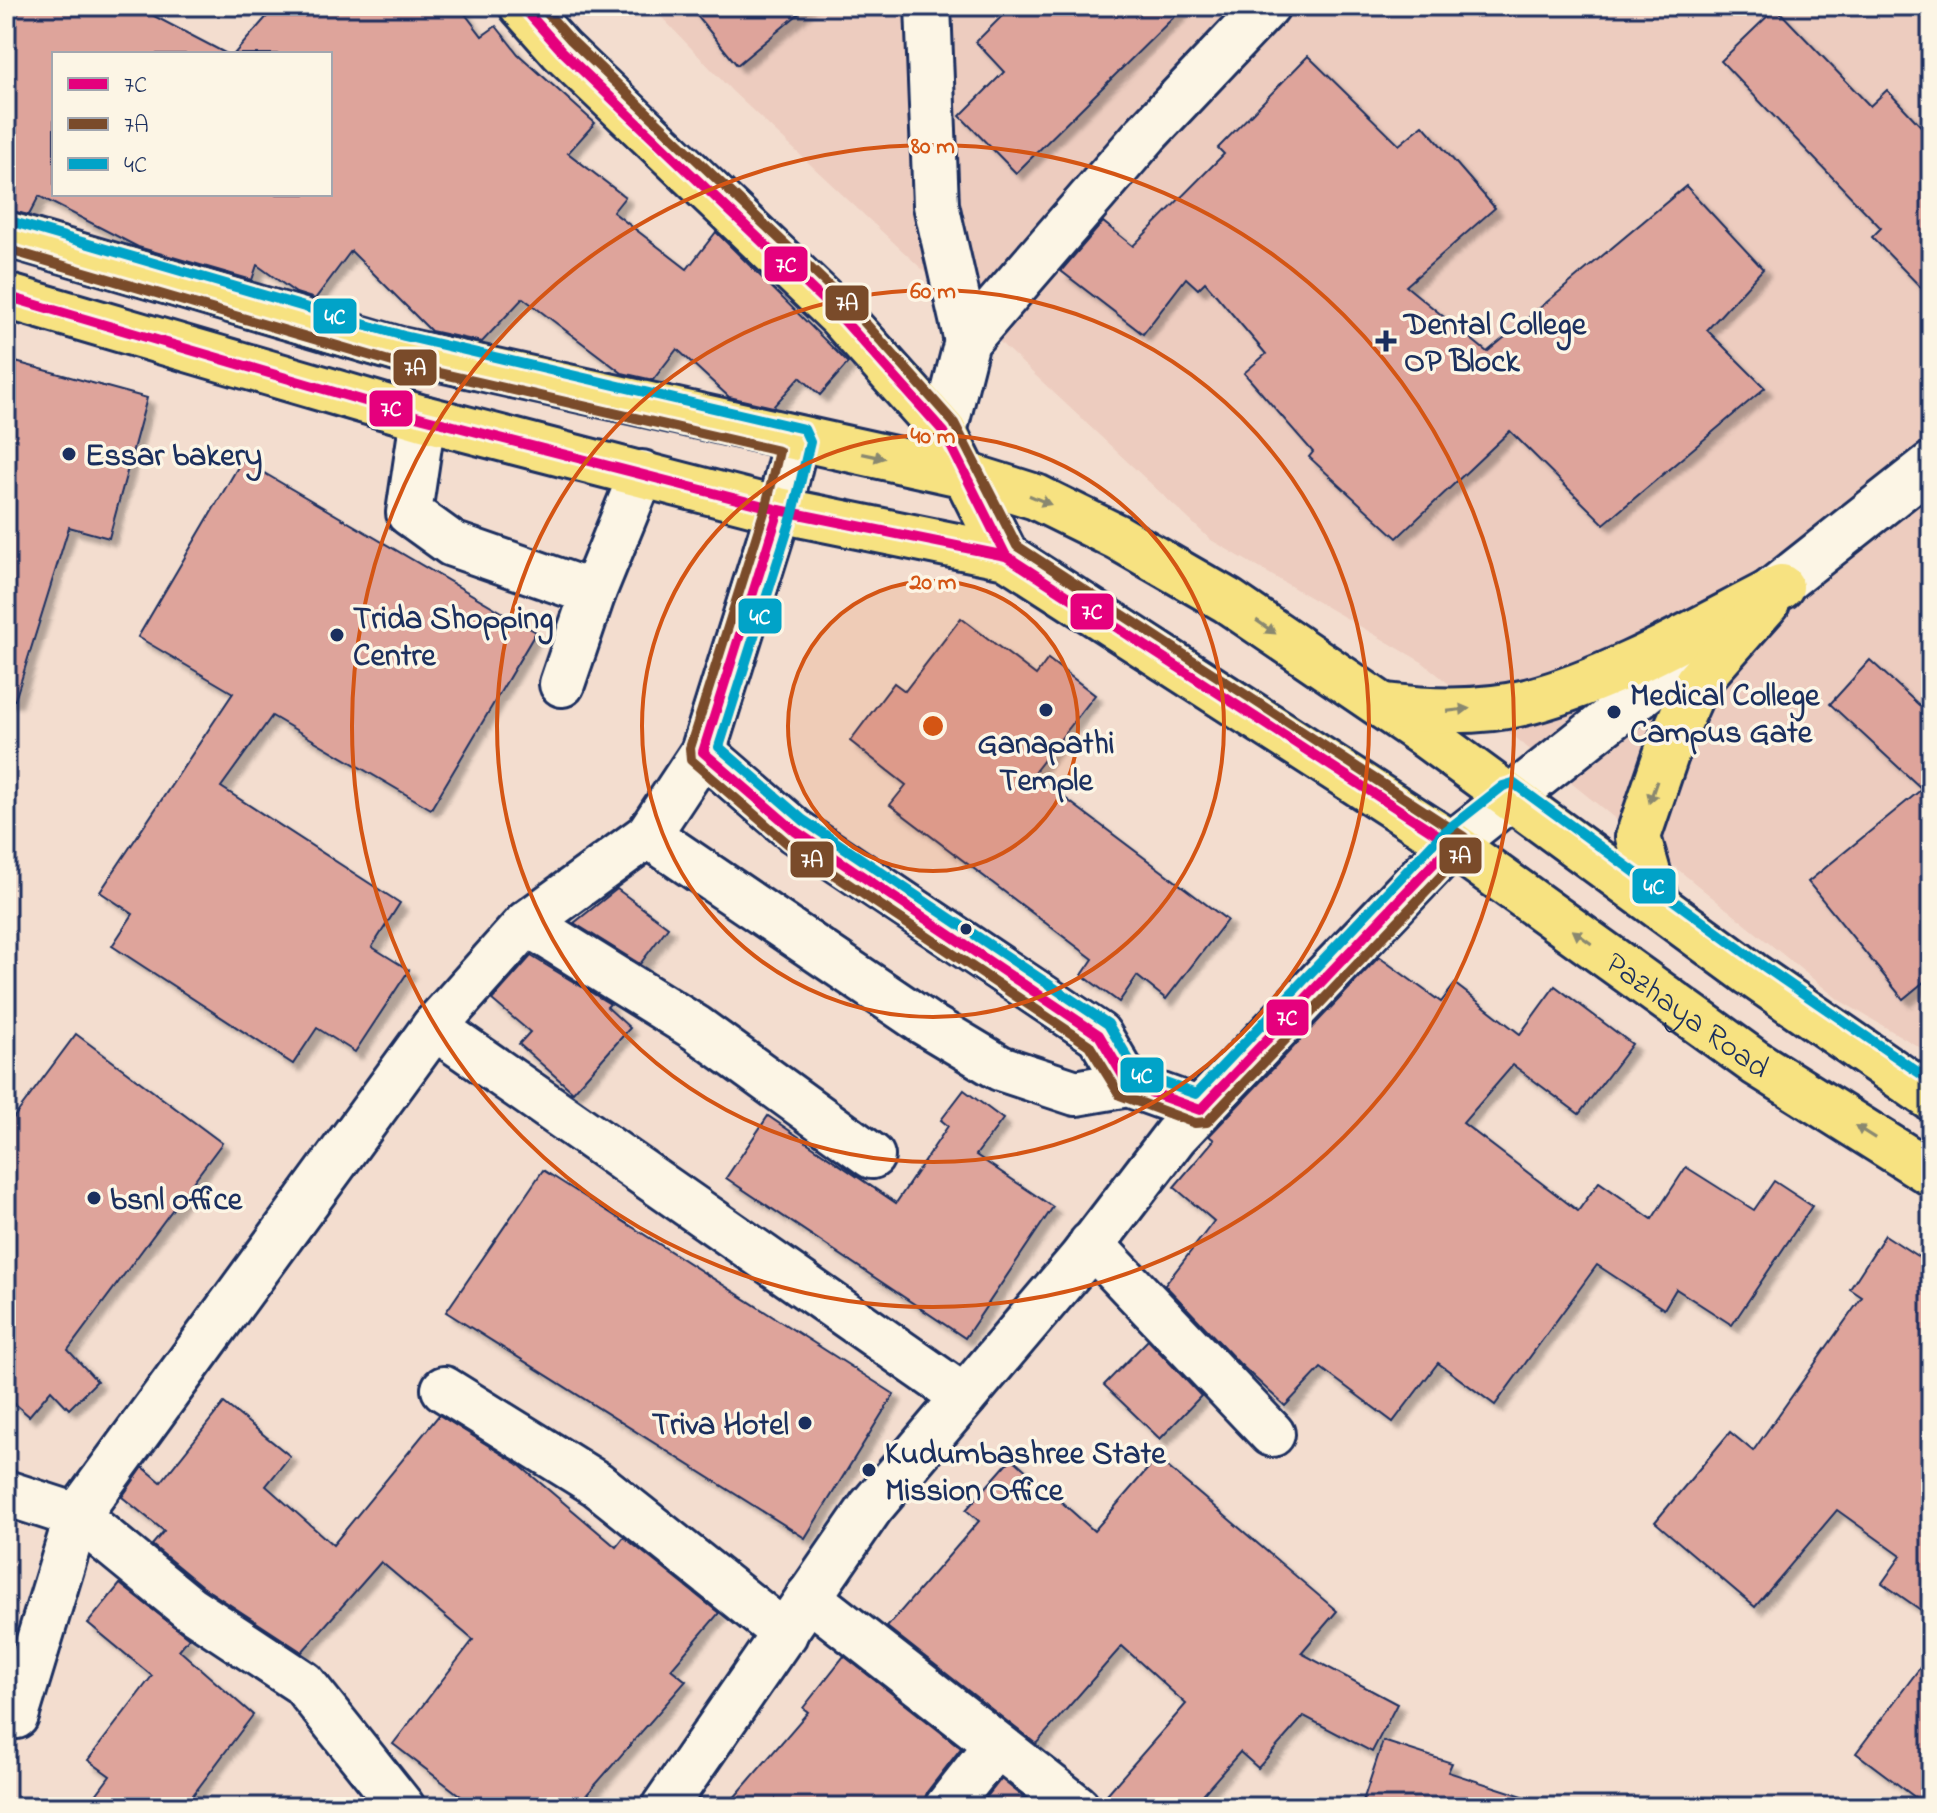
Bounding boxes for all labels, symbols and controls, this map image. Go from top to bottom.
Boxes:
legend [52,52,332,196]
text: 7C [124,69,147,104]
text: 7A [124,109,149,144]
text: 80 m [910,130,955,165]
text: 4C [124,149,147,184]
line badge: 7C [763,245,809,283]
text: 7C [775,251,797,283]
text: 60 m [910,275,956,310]
line badge: 7A [824,284,870,322]
text: 7A [836,289,858,321]
line badge: 4C [312,297,358,335]
text: 4C [324,303,346,335]
place label: Dental College OP Block [1402,303,1588,387]
marker: Dental College OP Block [1375,330,1397,352]
line badge: 7A [392,348,438,387]
text: 7A [404,354,426,386]
line badge: 7C [368,389,414,428]
text: 7C [380,395,402,427]
text: 40 m [911,420,956,455]
place label: Essar bakery [85,434,263,482]
marker: Essar bakery [60,445,78,463]
one-way arrow [860,450,885,463]
one-way arrow [1028,493,1052,506]
text: 20 m [909,566,957,601]
line badge: 7C [1069,592,1115,631]
place label: Trida Shopping Centre [353,597,553,681]
line badge: 4C [737,597,783,635]
text: 7C [1081,598,1103,630]
text: 4C [749,603,771,635]
one-way arrow [1256,619,1277,634]
marker: Trida Shopping Centre [328,626,346,644]
place label: Medical College Campus Gate [1630,674,1821,758]
marker: Ganapathi Temple [1037,701,1055,719]
one-way arrow [1446,703,1471,716]
marker: Medical College Campus Gate [1605,703,1623,721]
centre of rings [919,712,947,740]
place label: Ganapathi Temple [978,722,1114,806]
one-way arrow [1647,781,1659,805]
line badge: 7A [1438,836,1483,875]
line badge: 7A [789,840,835,879]
text: 7A [1449,842,1471,874]
text: 7A [801,846,823,878]
line badge: 4C [1631,867,1677,905]
text: 4C [1643,873,1665,905]
unlabelled marker [958,921,974,937]
one-way arrow [1571,930,1592,945]
street label: Pazhaya Road [1594,942,1778,1093]
line badge: 7C [1265,998,1310,1037]
text: 7C [1276,1004,1298,1036]
line badge: 4C [1119,1056,1165,1094]
text: 4C [1131,1062,1153,1094]
one-way arrow [1854,1125,1876,1139]
place label: bsnl office [110,1178,244,1225]
marker: bsnl office [85,1189,103,1207]
place label: Triva Hotel [652,1403,789,1450]
marker: Triva Hotel [796,1414,814,1432]
place label: Kudumbashree State Mission Office [885,1432,1167,1516]
marker: Kudumbashree State Mission Office [860,1461,878,1479]

